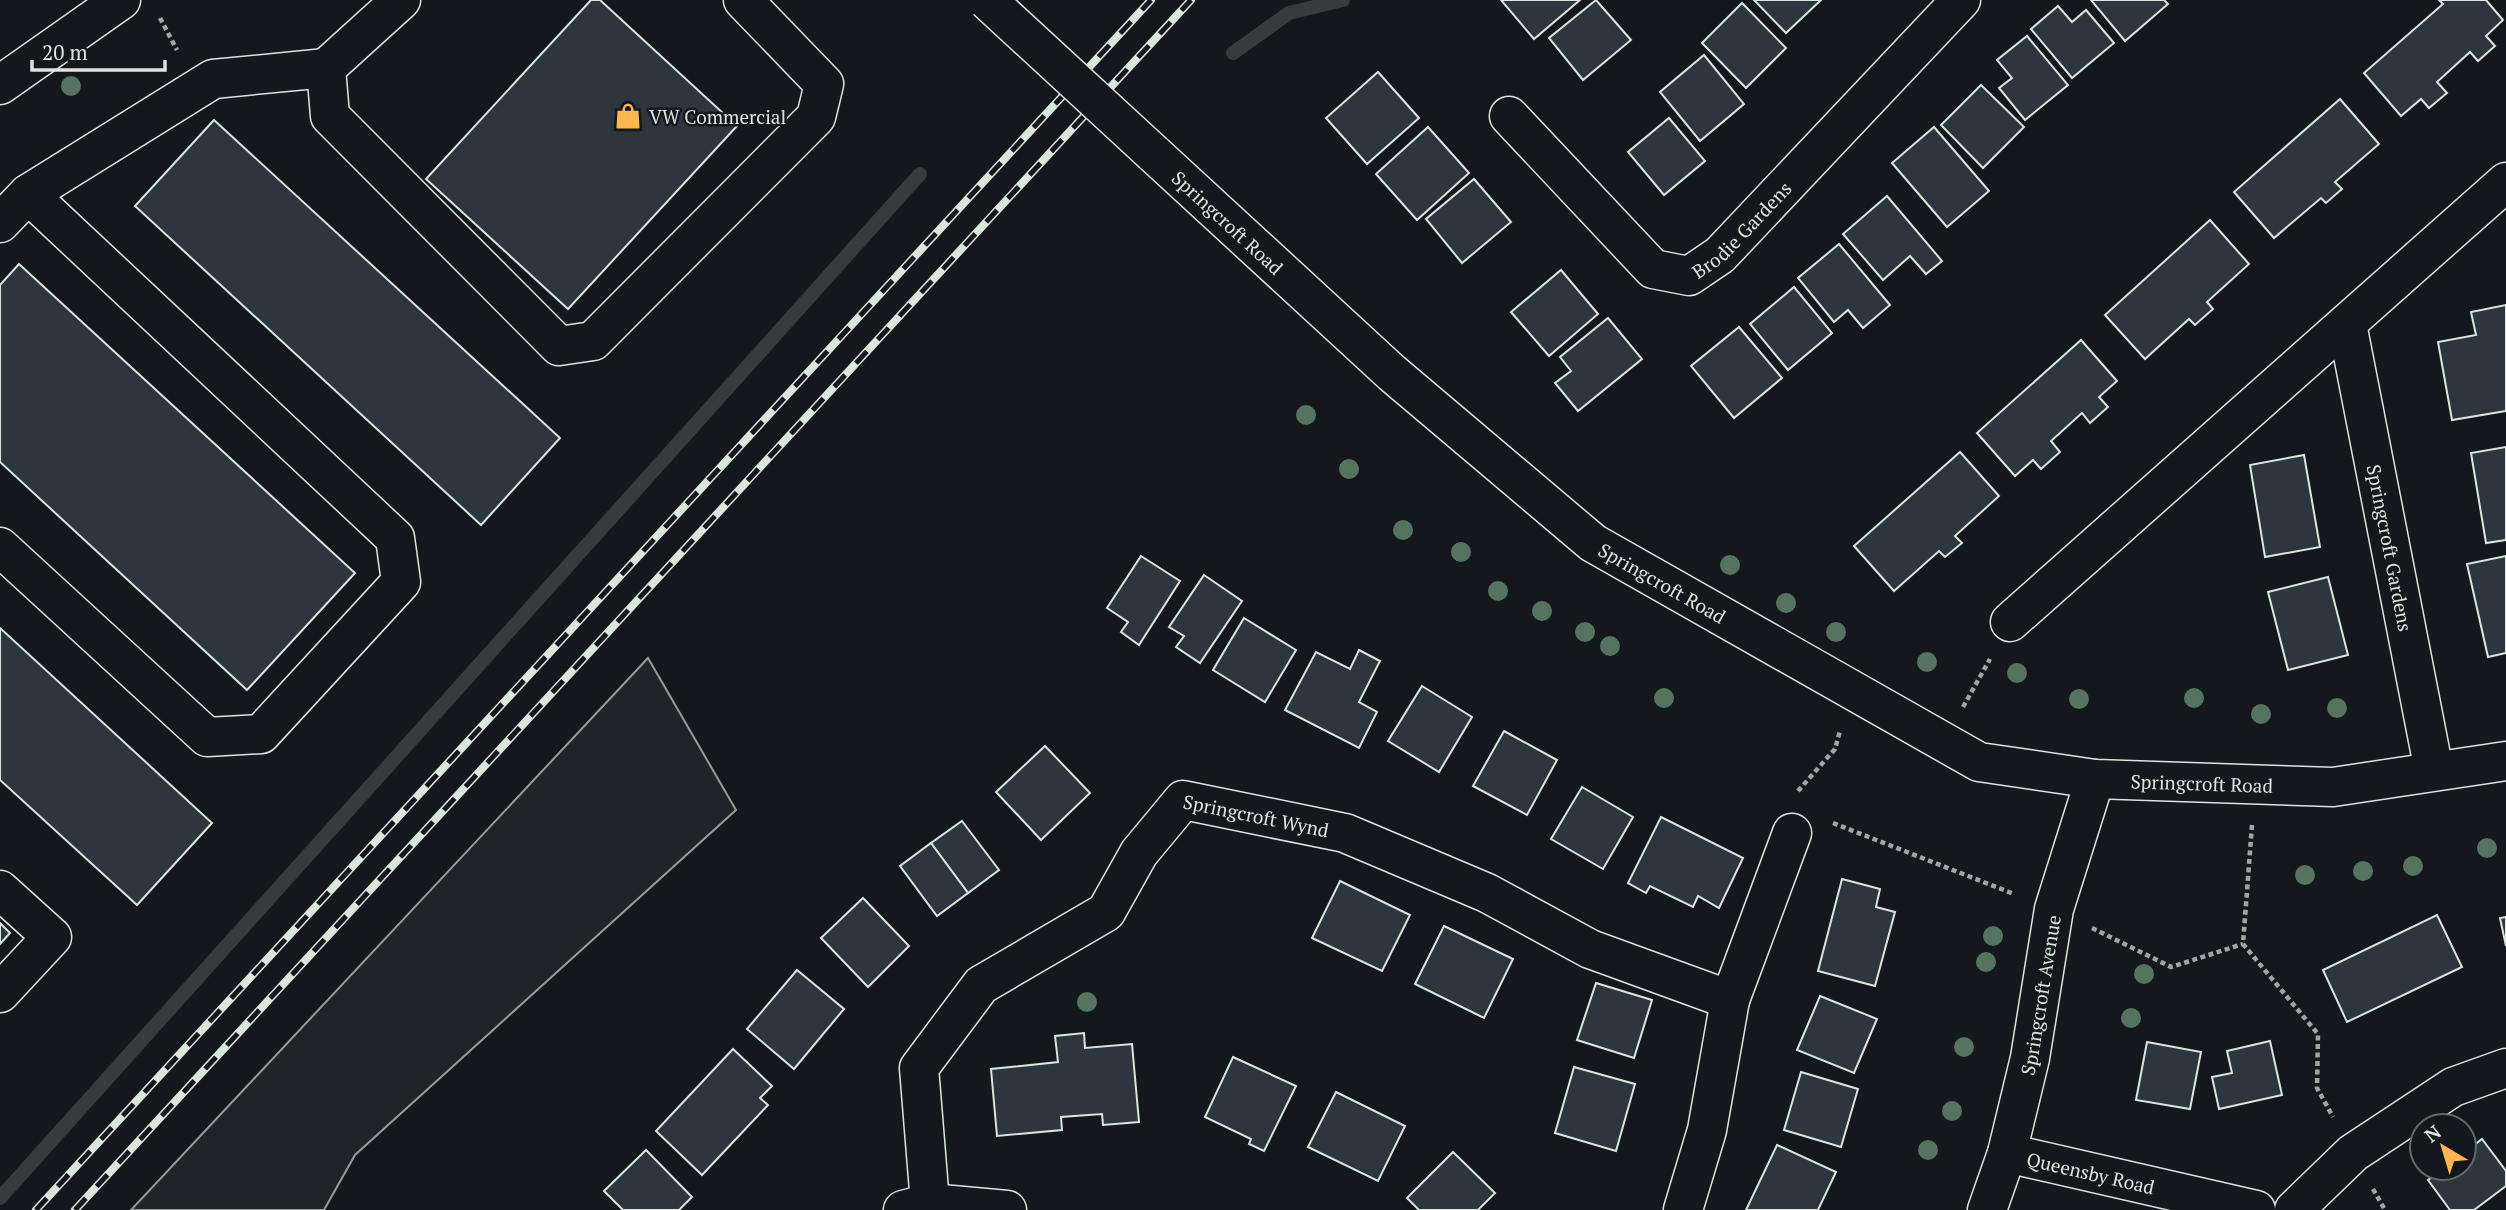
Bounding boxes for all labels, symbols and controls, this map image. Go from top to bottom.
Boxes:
scale bar [32,28,164,72]
text: 20 m [42,38,88,66]
shop icon: VW Commercial [613,101,643,131]
place label: VW Commercial [649,104,786,129]
street label: Springcroft Road [1167,165,1289,280]
street label: Brodie Gardens [1686,176,1796,283]
street label: Springcroft Gardens [2362,462,2419,633]
street label: Springcroft Road [1594,536,1731,629]
street label: Springcroft Road [2130,768,2274,797]
street label: Springcroft Wynd [1181,788,1332,842]
street label: Springcroft Avenue [2014,913,2065,1078]
north arrow [2408,1112,2478,1182]
text: N [2419,1119,2446,1147]
street label: Queensby Road [2025,1145,2158,1199]

